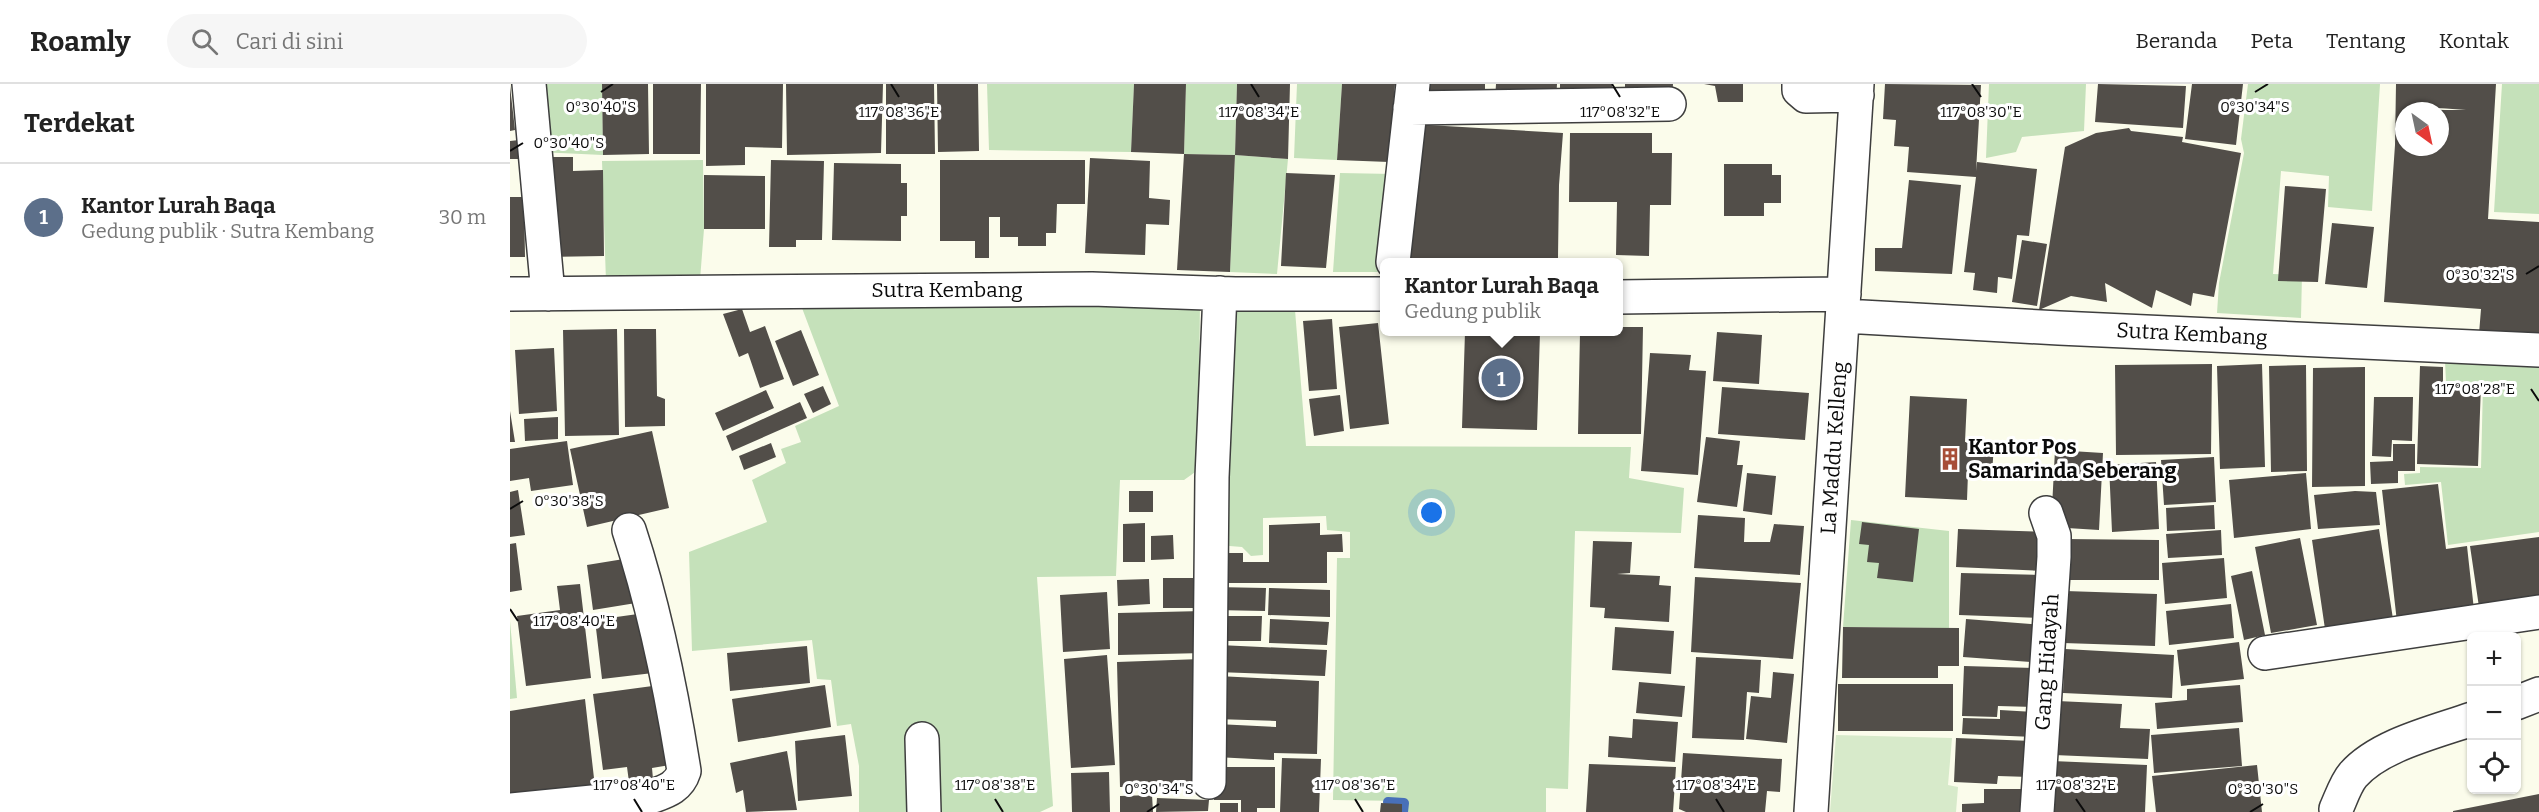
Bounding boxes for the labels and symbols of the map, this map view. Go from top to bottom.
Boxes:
text: 0°30'40"S [566,98,636,116]
text: 0°30'34"S [2220,98,2290,116]
north arrow [2395,102,2449,156]
text: 117°08'36"E [859,103,939,121]
text: 117°08'34"E [1219,103,1299,121]
text: 117°08'32"E [1580,103,1660,121]
text: 117°08'30"E [1940,103,2022,121]
text: 0°30'40"S [534,134,604,152]
text: 0°30'32"S [2445,266,2515,284]
street label: Sutra Kembang [871,277,1023,303]
street label: Sutra Kembang [2116,317,2269,351]
pin: 1 [1482,356,1520,400]
street label: La Maddu Kelleng [1815,361,1853,535]
text: 117°08'28"E [2435,380,2515,398]
place label: Kantor Pos Samarinda Seberang [1968,434,2176,484]
building icon: Kantor Pos Samarinda Seberang [1937,446,1963,472]
text: 0°30'38"S [534,492,604,510]
your location [1417,498,1446,527]
street label: Gang Hidayah [2029,593,2065,731]
text: 117°08'40"E [533,612,615,630]
text: 117°08'40"E [593,776,675,794]
text: 117°08'38"E [955,776,1035,794]
text: 117°08'36"E [1315,776,1395,794]
text: 117°08'34"E [1676,776,1756,794]
text: 117°08'32"E [2036,776,2116,794]
text: 0°30'34"S [1124,780,1194,798]
text: 0°30'30"S [2228,780,2298,798]

